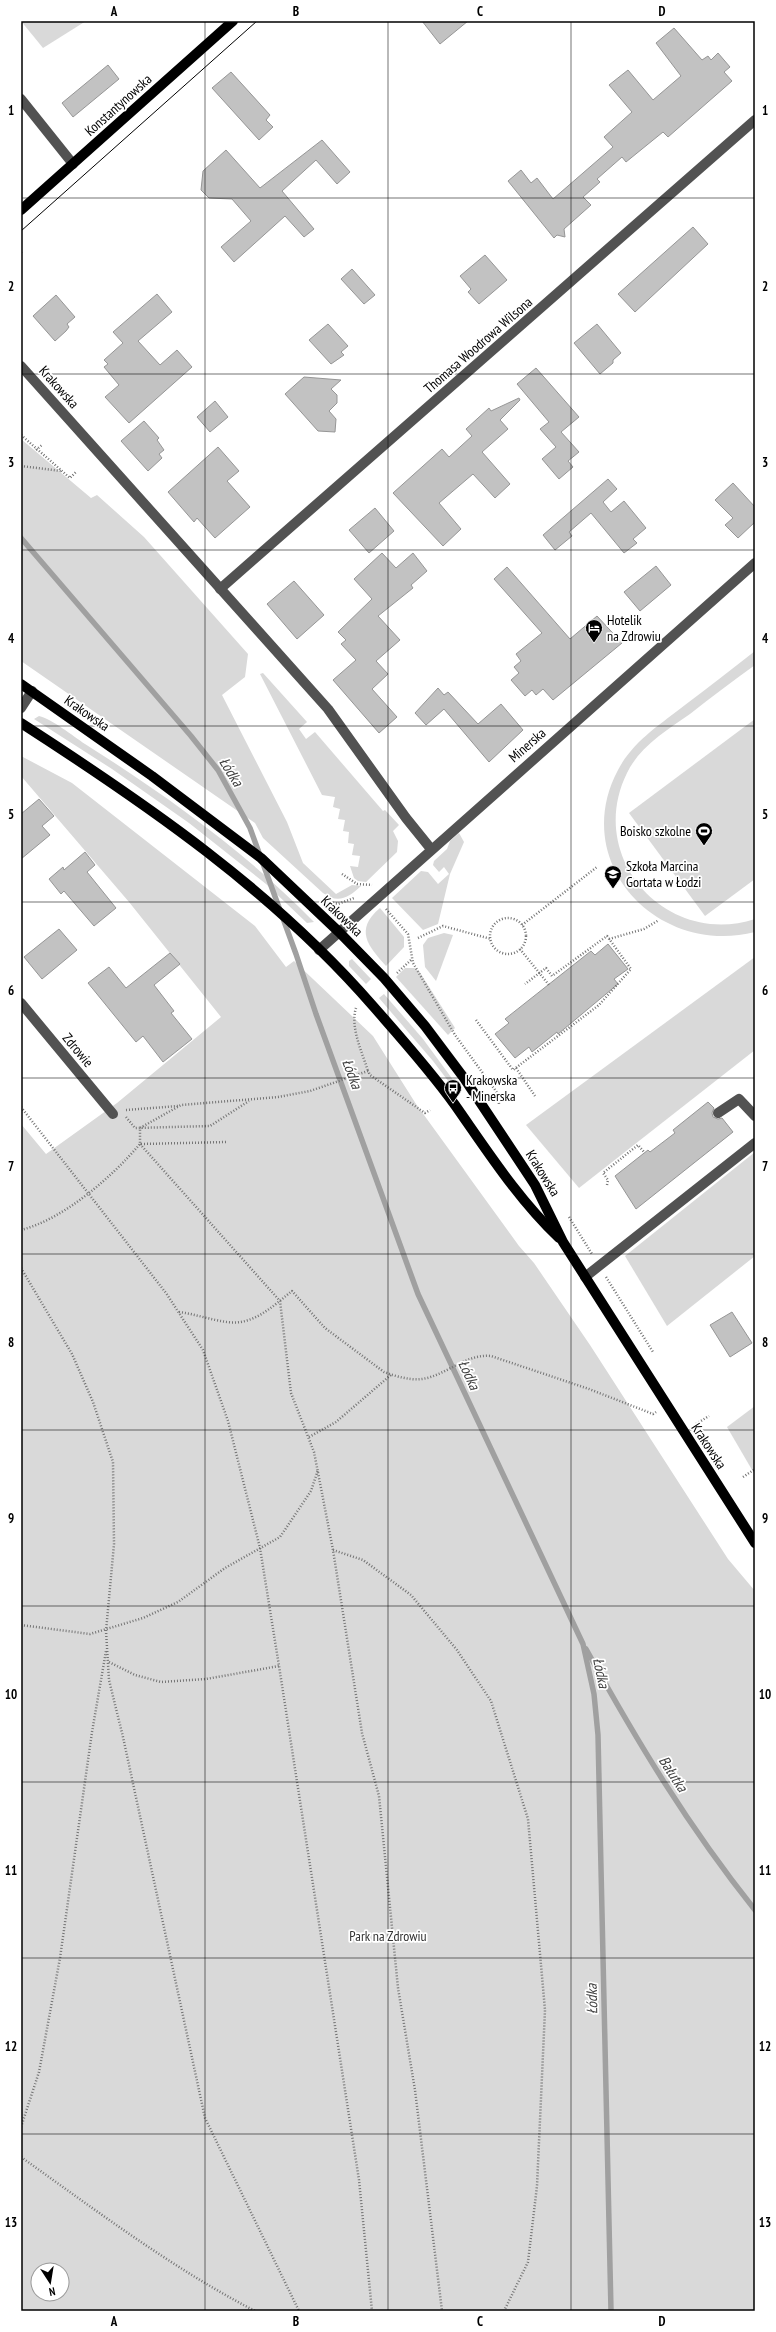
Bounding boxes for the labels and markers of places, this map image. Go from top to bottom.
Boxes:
place label: Hotelik na Zdrowiu [607,611,661,645]
hotel icon: Hotelik na Zdrowiu [584,618,604,643]
sports icon: Boisko szkolne [694,821,714,846]
place label: Boisko szkolne [620,822,691,840]
place label: Szkoła Marcina Gortata w Łodzi [626,857,701,891]
school or university icon: Szkoła Marcina Gortata w Łodzi [603,864,623,889]
place label: Krakowska - Minerska [466,1071,517,1105]
bus stop icon: Krakowska - Minerska [443,1078,463,1103]

